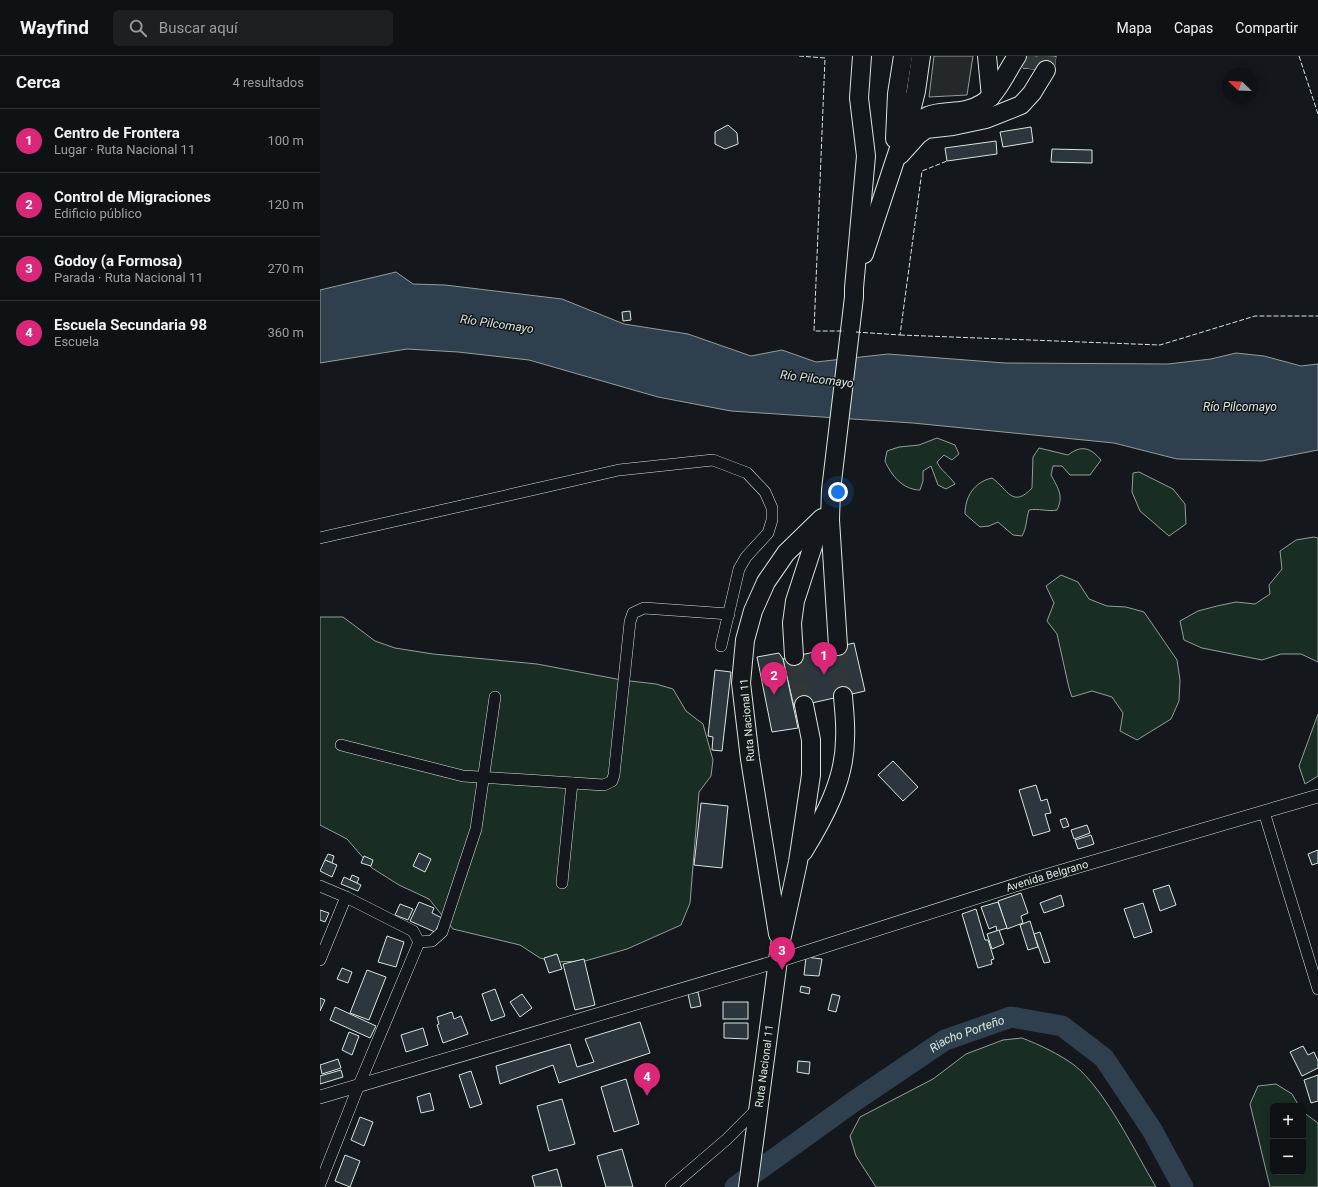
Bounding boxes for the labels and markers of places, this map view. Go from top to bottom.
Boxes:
pin: 1 [811,642,837,675]
pin: 2 [761,662,787,695]
pin: 3 [769,937,795,970]
pin: 4 [634,1063,660,1096]

